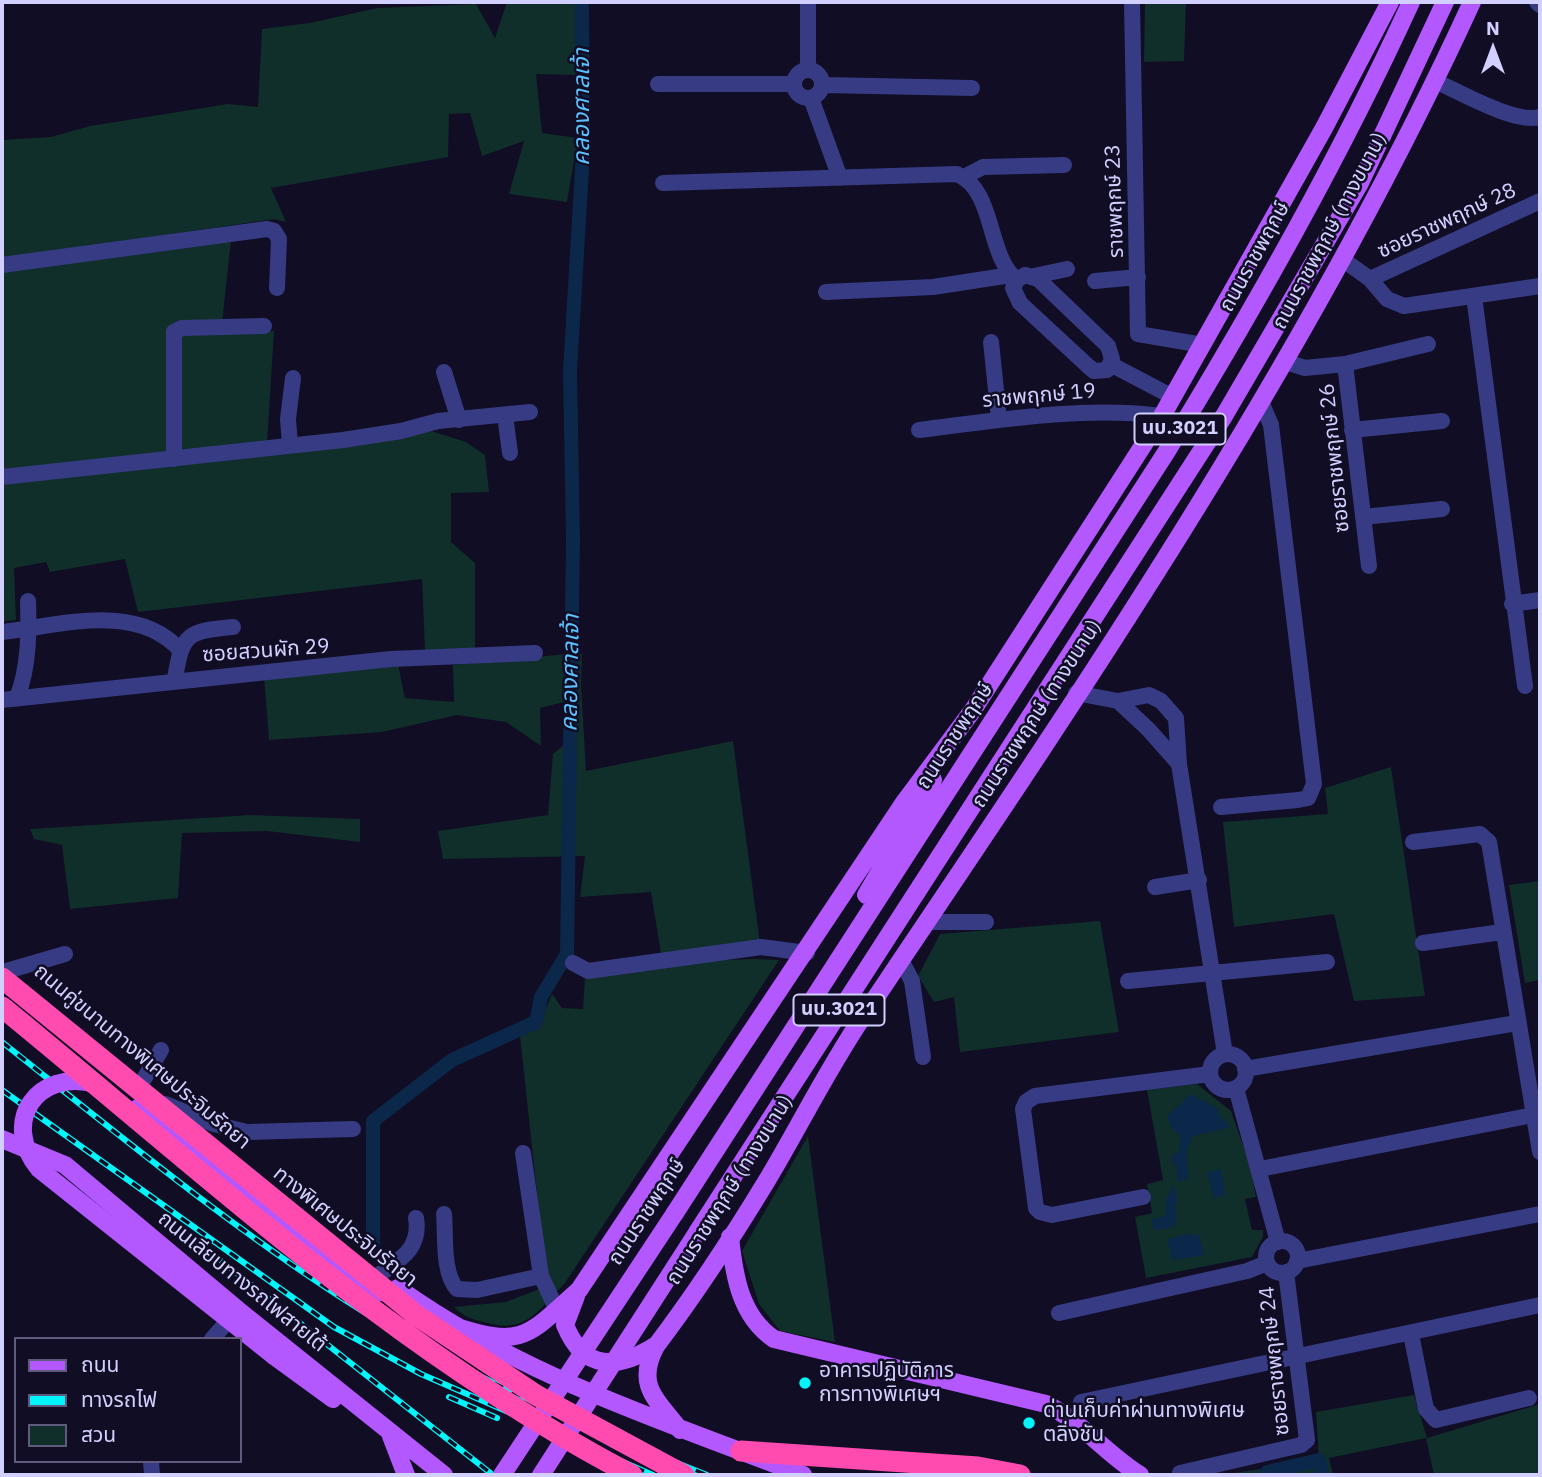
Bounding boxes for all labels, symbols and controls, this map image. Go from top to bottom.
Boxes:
north arrow [1458,14,1528,84]
text: N [1486,16,1500,40]
water label: คลองศาลเจ้า [568,48,596,166]
street label: ถนนราชพฤกษ์ (ทางขนาน) [1267,128,1393,334]
street label: ราชพฤกษ์ 23 [1100,144,1130,258]
street label: ซอยราชพฤกษ์ 28 [1374,178,1520,264]
street label: ถนนราชพฤกษ์ [1214,198,1296,316]
street label: ราชพฤกษ์ 19 [981,378,1097,414]
street label: ซอยราชพฤกษ์ 26 [1315,382,1355,534]
road number: นบ.3021 [1134,414,1226,444]
water label: คลองศาลเจ้า [556,614,586,732]
street label: ถนนราชพฤกษ์ (ทางขนาน) [967,615,1107,813]
street label: ซอยสวนผัก 29 [201,634,331,668]
street label: ถนนราชพฤกษ์ [911,678,999,794]
street label: ถนนคู่ขนานทางพิเศษประจิมรัถยา [29,959,255,1155]
road number: นบ.3021 [794,994,884,1026]
street label: ถนนราชพฤกษ์ (ทางขนาน) [661,1090,799,1290]
street label: ถนนราชพฤกษ์ [603,1154,691,1270]
street label: ทางพิเศษประจิมรัถยา [268,1161,422,1293]
street label: ถนนเลียบทางรถไฟสายใต้ [153,1206,331,1358]
street label: ซอยราชพฤกษ์ 24 [1255,1285,1295,1437]
legend [14,1337,242,1463]
text: ถนน [81,1350,119,1378]
place label: อาคารปฏิบัติการ การทางพิเศษฯ [819,1358,954,1408]
marker: อาคารปฏิบัติการ การทางพิเศษฯ [797,1375,813,1391]
text: ทางรถไฟ [81,1385,157,1413]
place label: ด่านเก็บค่าผ่านทางพิเศษ ตลิ่งชัน [1043,1398,1245,1448]
marker: ด่านเก็บค่าผ่านทางพิเศษ ตลิ่งชัน [1021,1415,1037,1431]
text: สวน [81,1420,116,1448]

